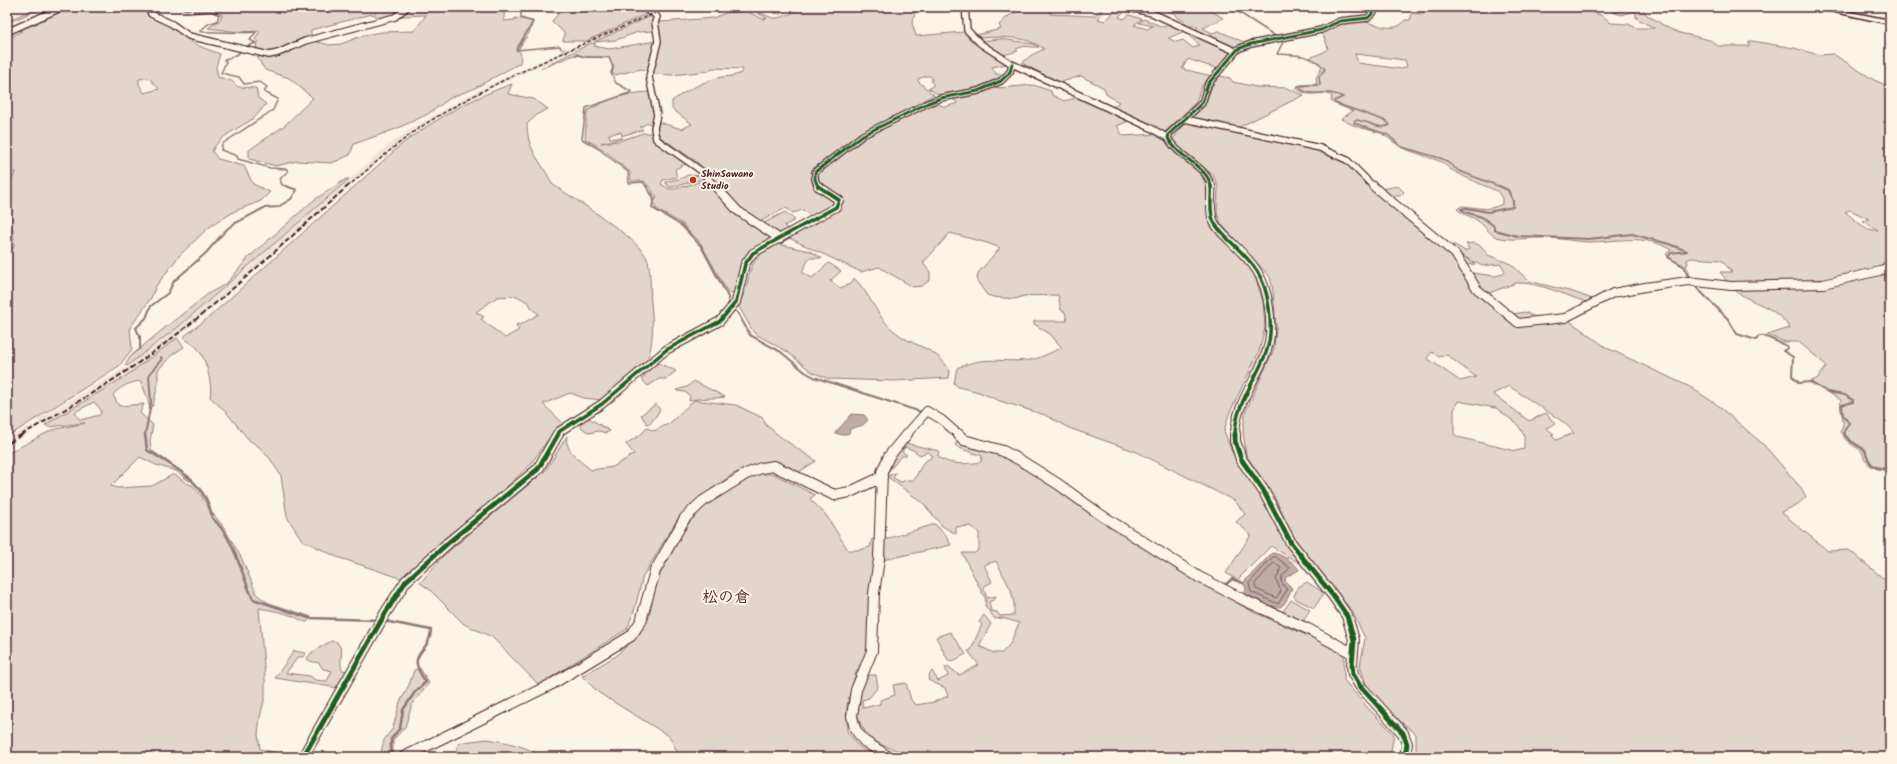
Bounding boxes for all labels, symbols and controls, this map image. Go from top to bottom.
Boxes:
place label: ShinSawano Studio [701,166,754,194]
marker: ShinSawano Studio [688,175,698,185]
district label: 松の倉 [702,585,750,610]

